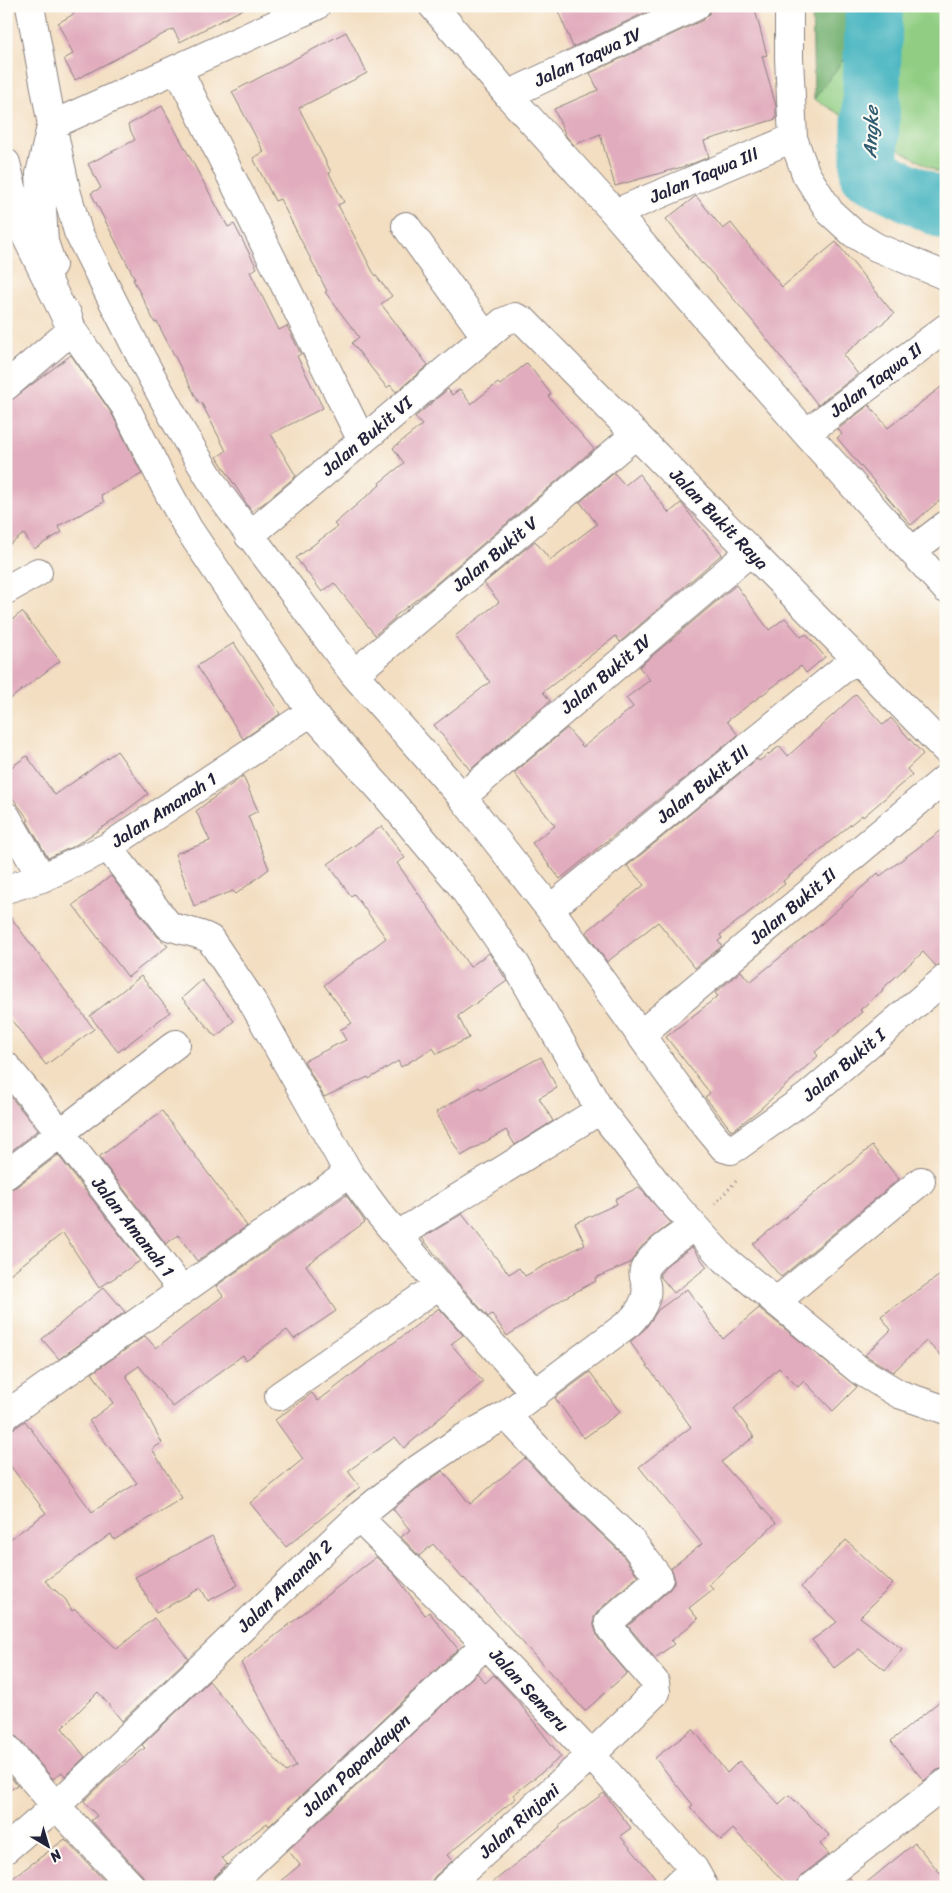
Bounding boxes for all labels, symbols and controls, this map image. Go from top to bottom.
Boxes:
street label: Jalan Taqwa IV [528,18,647,96]
water label: Angke [853,103,888,160]
street label: Jalan Taqwa III [643,137,764,213]
street label: Jalan Taqwa II [821,334,930,427]
street label: Jalan Bukit VI [313,387,422,485]
street label: Jalan Bukit Raya [661,460,777,578]
street label: Jalan Bukit V [444,507,546,601]
street label: Jalan Bukit IV [552,626,659,723]
street label: Jalan Bukit III [648,736,757,832]
street label: Jalan Amanah 1 [104,763,224,857]
street label: Jalan Bukit II [741,859,845,953]
street label: Jalan Bukit I [794,1019,895,1110]
street label: Jalan Amanah 1 [82,1169,183,1285]
street label: Jalan Amanah 2 [229,1531,341,1641]
street label: Jalan Semeru [480,1640,577,1740]
street label: Jalan Papandayan [293,1705,418,1825]
street label: Jalan Rinjani [470,1775,568,1867]
north arrow [22,1820,72,1870]
text: N [44,1842,68,1869]

